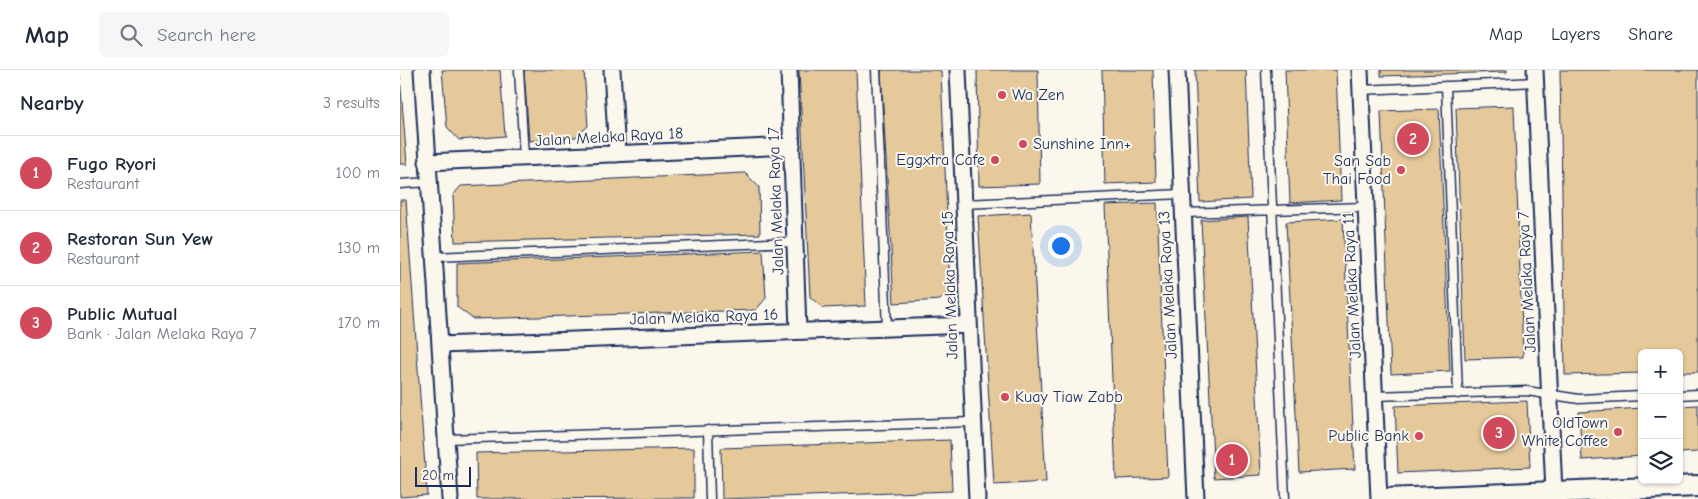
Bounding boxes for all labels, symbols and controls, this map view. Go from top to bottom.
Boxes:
search box [99,12,449,57]
text: Map [25,21,69,49]
icon: search [117,21,145,49]
text: Search here [157,24,256,46]
text: Map [1489,24,1523,45]
text: Layers [1551,24,1600,45]
text: Share [1628,24,1673,45]
place label: Wa Zen [1012,86,1065,104]
marker: Wa Zen [996,89,1008,101]
text: Nearby [20,91,84,115]
text: 3 results [323,94,380,112]
pin: 2 [1397,120,1429,158]
street label: Jalan Melaka Raya 18 [534,124,684,150]
street label: Jalan Melaka Raya 17 [764,126,788,275]
place label: Sunshine Inn+ [1033,135,1131,153]
marker: Sunshine Inn+ [1017,138,1029,150]
place label: Eggxtra Cafe [896,151,985,169]
place label: San Sab Thai Food [1323,152,1391,188]
text: Fugo Ryori [67,153,156,175]
marker: Eggxtra Cafe [989,154,1001,166]
text: 1 [33,164,39,182]
text: 100 m [336,164,380,182]
marker: San Sab Thai Food [1395,164,1407,176]
text: Restaurant [67,175,139,193]
street label: Jalan Melaka Raya 15 [938,210,962,360]
street label: Jalan Melaka Raya 13 [1155,210,1181,360]
street label: Jalan Melaka Raya 11 [1339,211,1365,359]
street label: Jalan Melaka Raya 7 [1514,211,1540,353]
text: Restoran Sun Yew [67,228,213,250]
your location [1048,233,1074,259]
text: 2 [32,239,40,257]
text: 130 m [337,239,380,257]
text: Restaurant [67,250,139,268]
text: Public Mutual [67,303,178,325]
street label: Jalan Melaka Raya 16 [629,305,779,329]
text: 3 [32,314,40,332]
text: 170 m [338,314,380,332]
text: Bank · Jalan Melaka Raya 7 [67,325,257,343]
map controls [1638,349,1683,484]
button: + [1638,349,1683,394]
place label: Kuay Tiaw Zabb [1015,388,1123,406]
marker: Kuay Tiaw Zabb [999,391,1011,403]
button: − [1638,394,1683,439]
pin: 3 [1483,414,1515,452]
place label: OldTown White Coffee [1522,414,1608,450]
marker: OldTown White Coffee [1612,426,1624,438]
place label: Public Bank [1328,427,1409,445]
marker: Public Bank [1413,430,1425,442]
button: layers [1638,439,1683,484]
pin: 1 [1216,441,1248,479]
scale bar [415,464,471,487]
text: 20 m [422,467,454,484]

